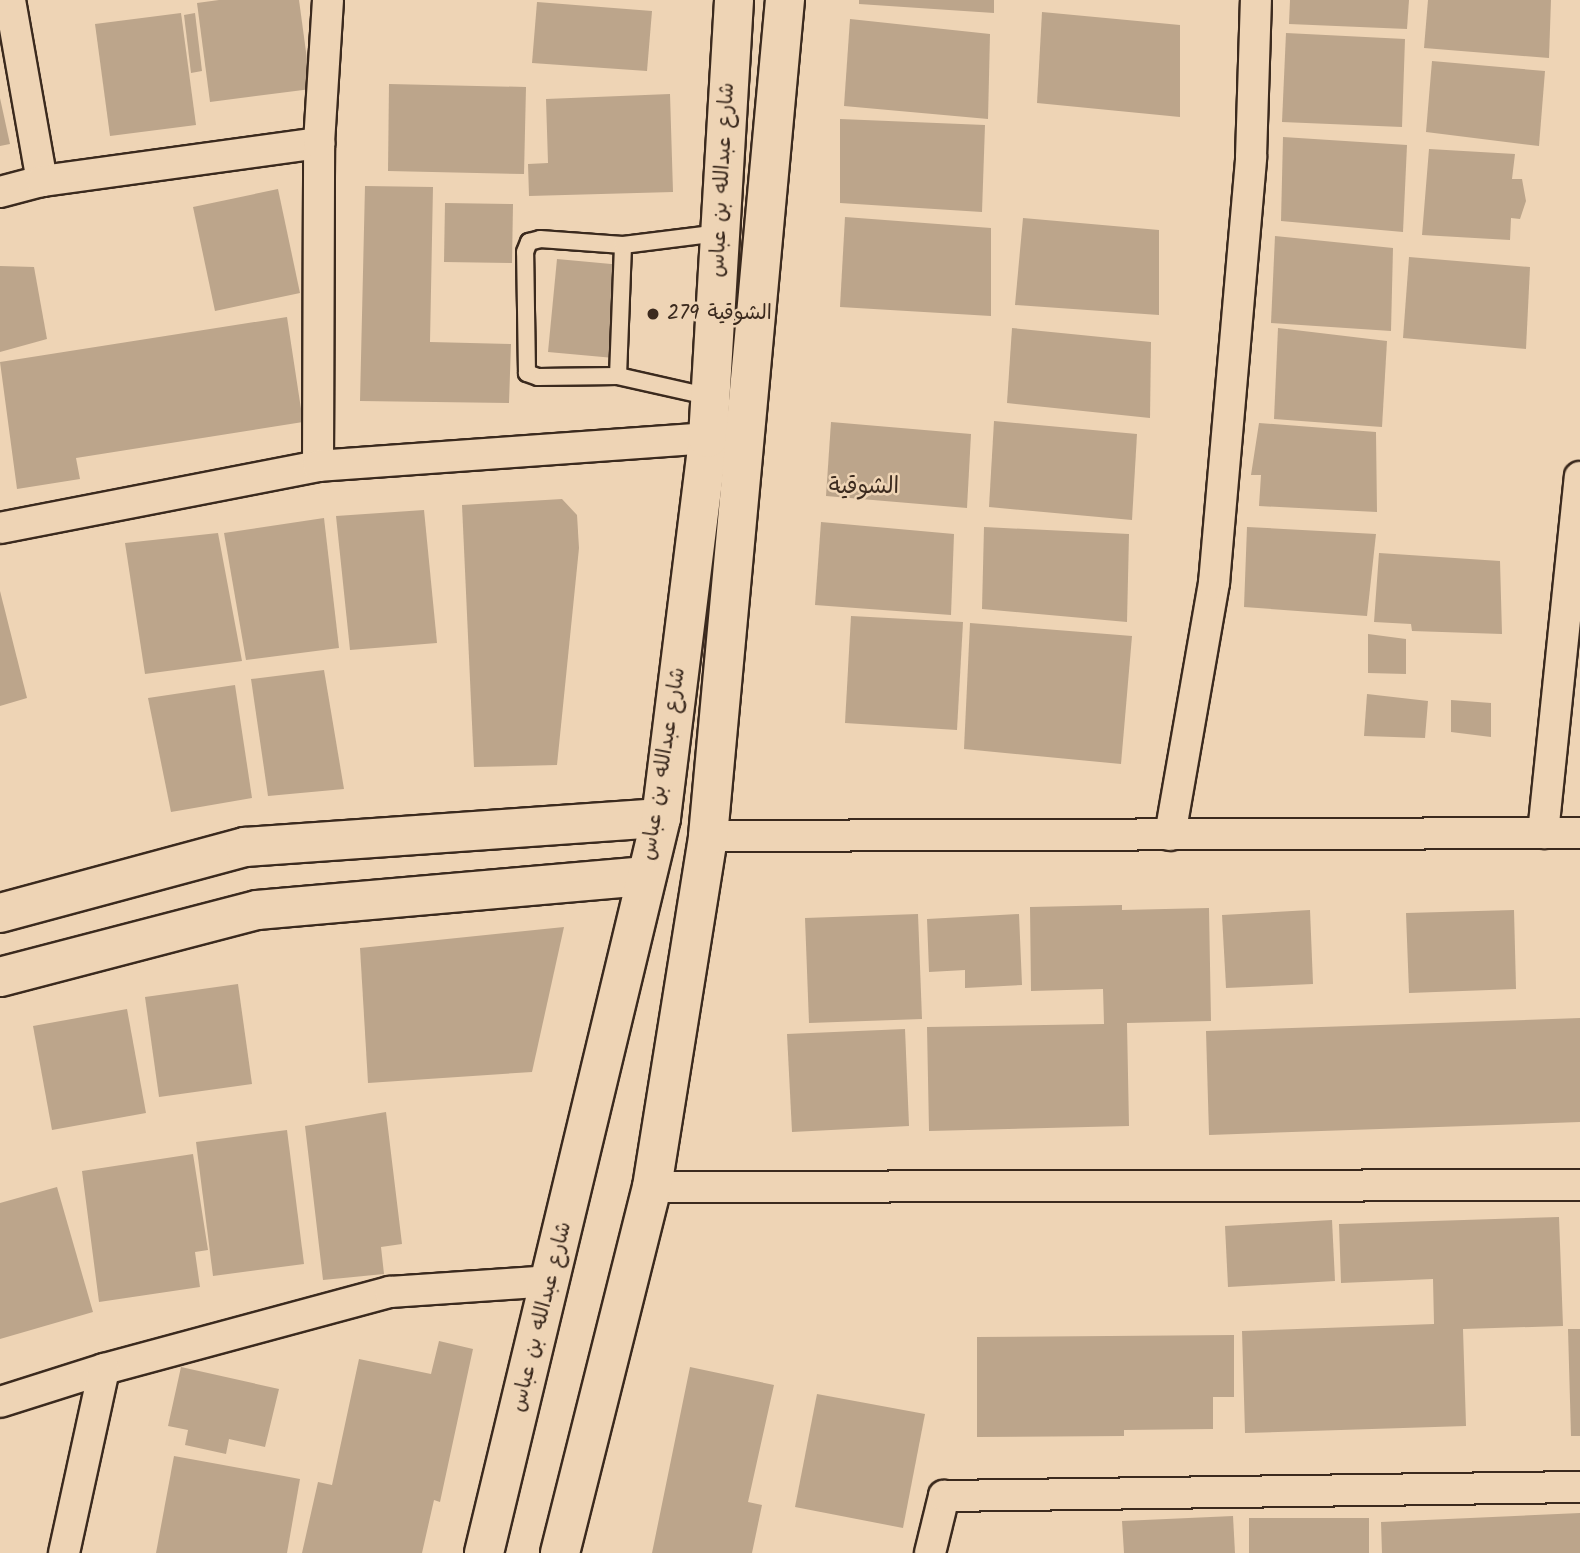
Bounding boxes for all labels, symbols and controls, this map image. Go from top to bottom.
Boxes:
street label: شارع عبدالله بن عباس [705,82,741,278]
place label: الشوقية 279 [667,301,772,327]
marker: الشوقية 279 [645,306,661,322]
district label: الشوقية [829,473,899,501]
street label: شارع عبدالله بن عباس [636,666,692,862]
street label: شارع عبدالله بن عباس [506,1219,578,1415]

